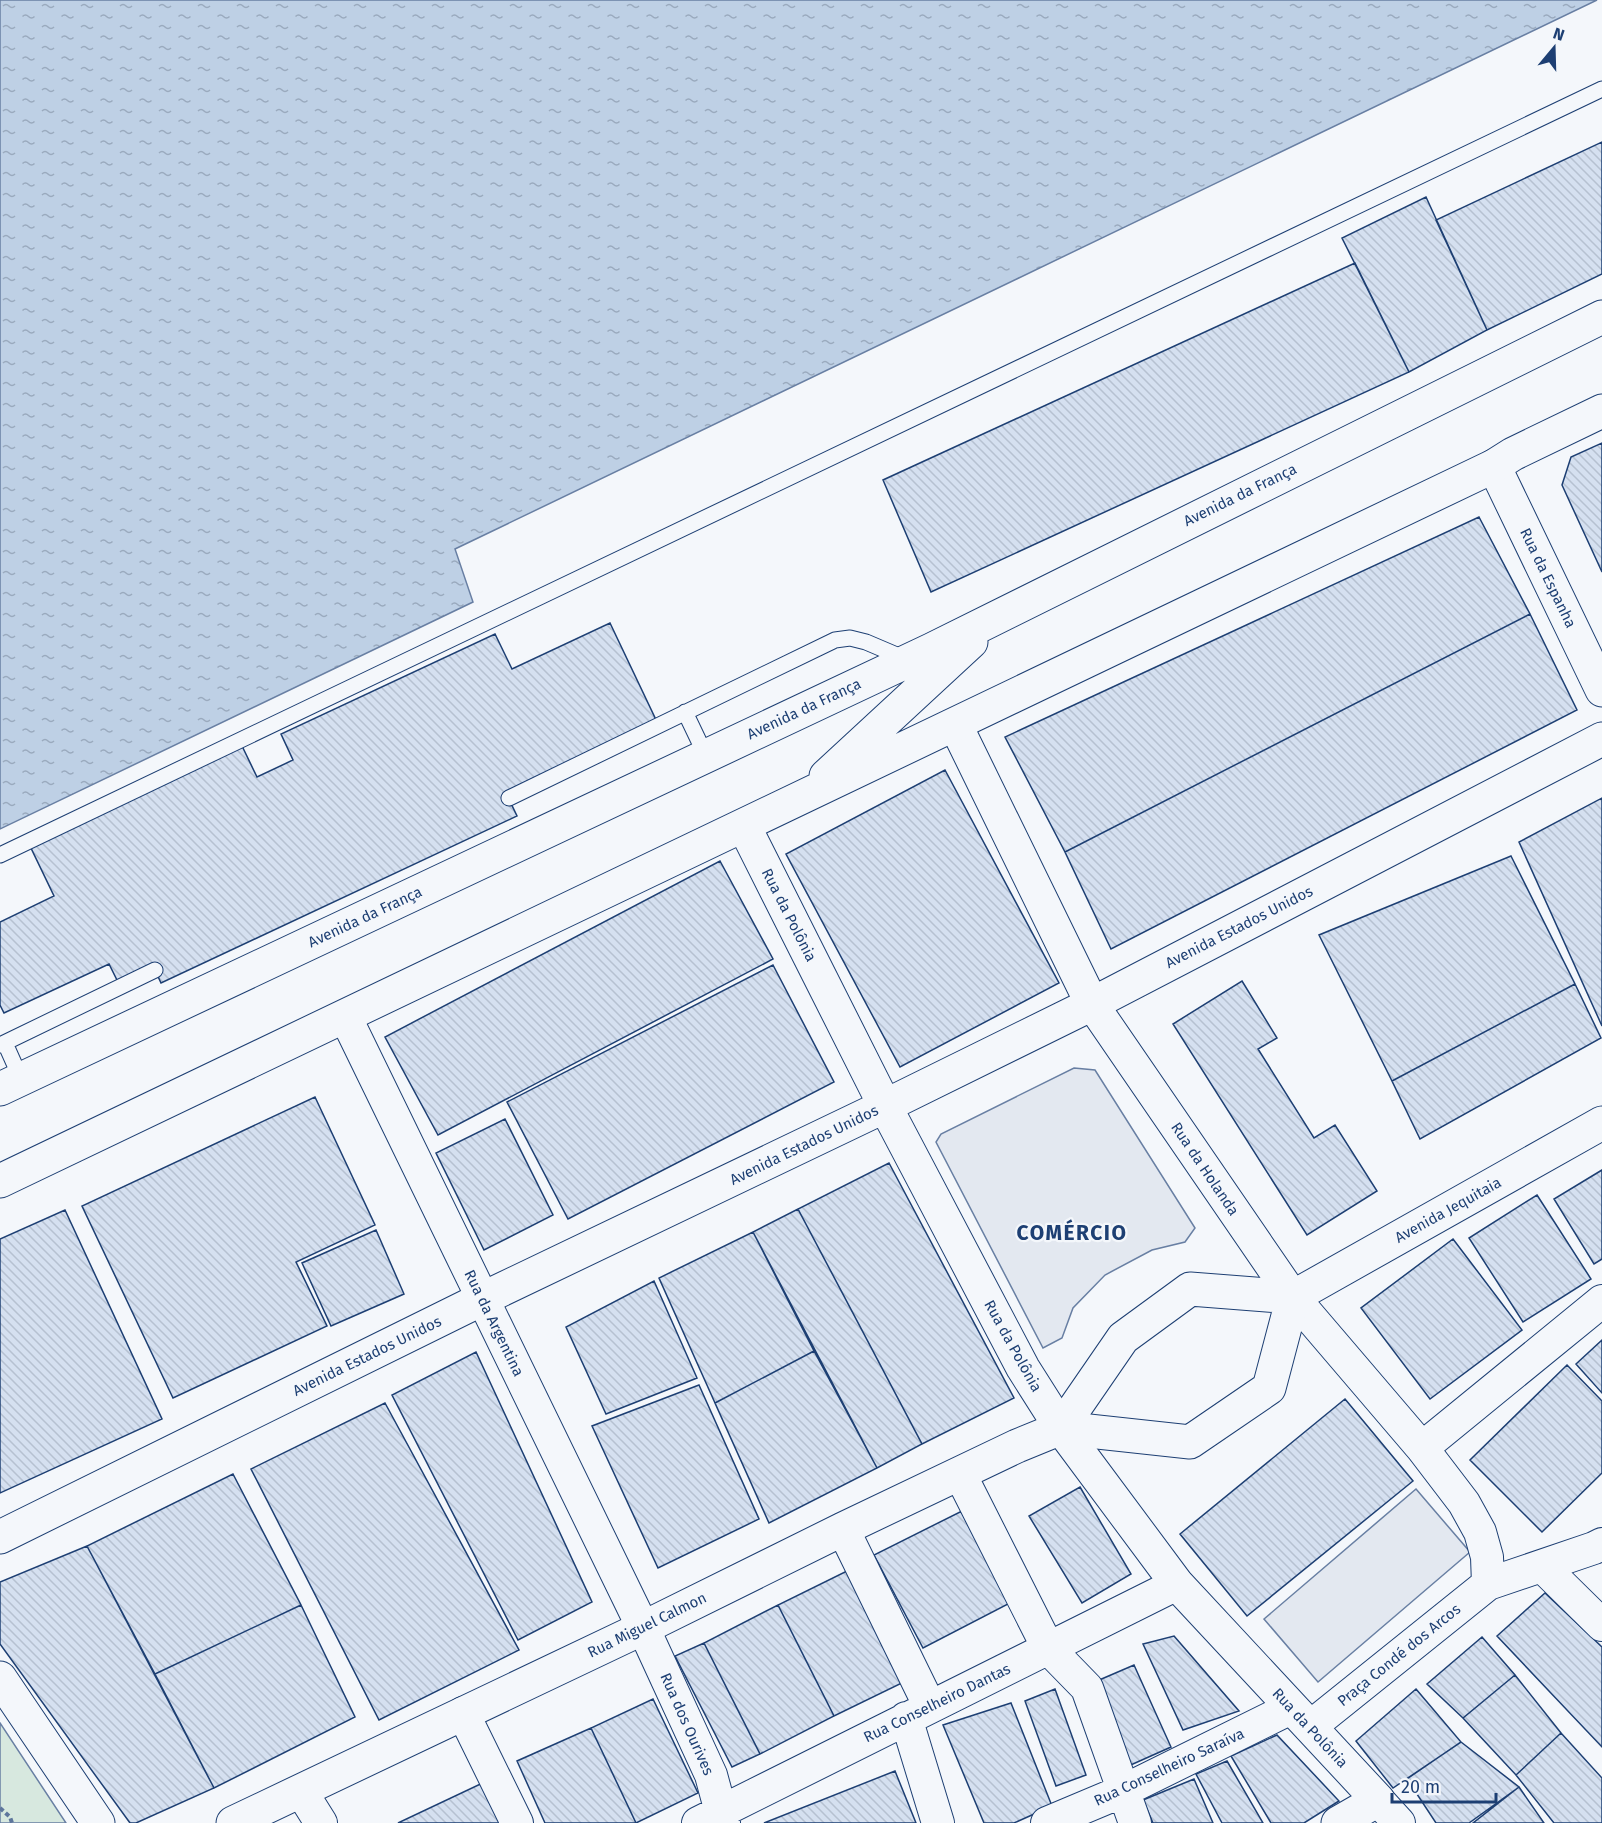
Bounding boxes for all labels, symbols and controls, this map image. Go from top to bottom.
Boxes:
north arrow [1524,18,1584,78]
text: N [1551,24,1567,45]
street label: Avenida da França [1181,460,1299,530]
street label: Rua da Espanha [1516,525,1580,631]
street label: Avenida da França [744,675,864,743]
street label: Rua da Polônia [758,865,820,965]
street label: Avenida Estados Unidos [1162,882,1316,972]
street label: Avenida da França [305,883,425,951]
street label: Avenida Estados Unidos [727,1101,881,1189]
street label: Rua da Holanda [1167,1119,1243,1219]
street label: Avenida Jequitaia [1392,1173,1504,1247]
district label: COMÉRCIO [1017,1219,1127,1246]
street label: Rua da Argentina [460,1267,528,1379]
street label: Rua da Polônia [980,1297,1046,1395]
street label: Avenida Estados Unidos [290,1312,444,1400]
street label: Rua Miguel Calmon [585,1588,709,1662]
street label: Praça Condé dos Arcos [1334,1600,1464,1710]
street label: Rua Conselheiro Dantas [861,1660,1013,1746]
street label: Rua dos Ourives [656,1670,718,1778]
street label: Rua da Polônia [1269,1684,1351,1772]
street label: Rua Conselheiro Saraíva [1091,1724,1247,1810]
scale bar [1392,1766,1496,1804]
text: 20 m [1401,1776,1440,1798]

